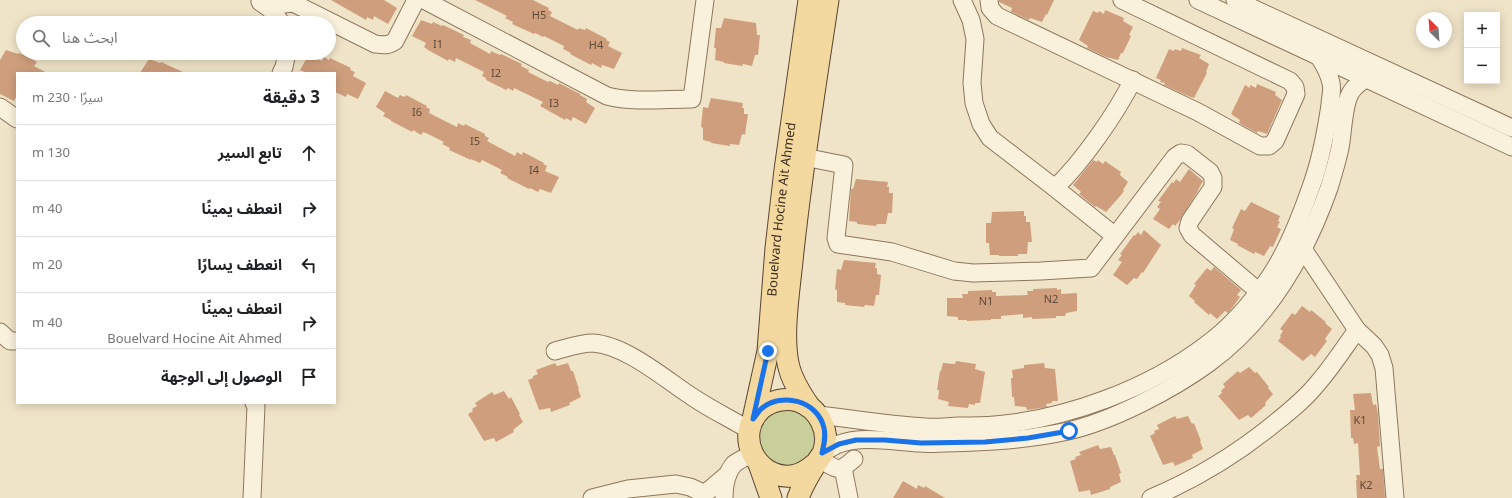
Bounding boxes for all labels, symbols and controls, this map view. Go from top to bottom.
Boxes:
house number: H5 [532,4,546,27]
north arrow [1416,12,1452,48]
map controls [1464,12,1500,84]
button: + [1464,12,1500,48]
search box [16,16,336,60]
text: ابحث هنا [62,22,118,54]
icon: search [30,27,52,49]
house number: I1 [433,33,443,56]
house number: H4 [589,34,604,57]
button: − [1464,48,1500,84]
house number: I2 [491,62,501,85]
text: 3 دقيقة [263,80,320,116]
text: سيرًا · 230 m [32,84,103,112]
house number: I3 [549,92,559,115]
house number: I6 [412,101,422,124]
street label: Bouelvard Hocine Ait Ahmed [758,120,806,297]
house number: I5 [470,130,480,153]
text: تابع السير [218,137,282,169]
text: 130 m [32,139,70,167]
icon: ahead [298,142,320,164]
house number: I4 [529,159,540,182]
text: انعطف يمينًا [201,193,282,225]
text: 40 m [32,195,62,223]
icon: right [298,198,320,220]
text: انعطف يسارًا [198,249,282,281]
text: 20 m [32,251,62,279]
icon: left [298,254,320,276]
house number: N2 [1044,288,1058,311]
house number: N1 [979,290,993,313]
text: انعطف يمينًا [201,293,282,325]
text: 40 m [32,309,62,337]
icon: right [298,312,320,334]
text: Bouelvard Hocine Ait Ahmed [107,325,282,353]
route end [759,342,777,360]
text: الوصول إلى الوجهة [161,361,282,393]
icon: arrive [298,366,320,388]
house number: K1 [1353,409,1367,432]
route start [1060,422,1078,440]
house number: K2 [1359,474,1373,497]

